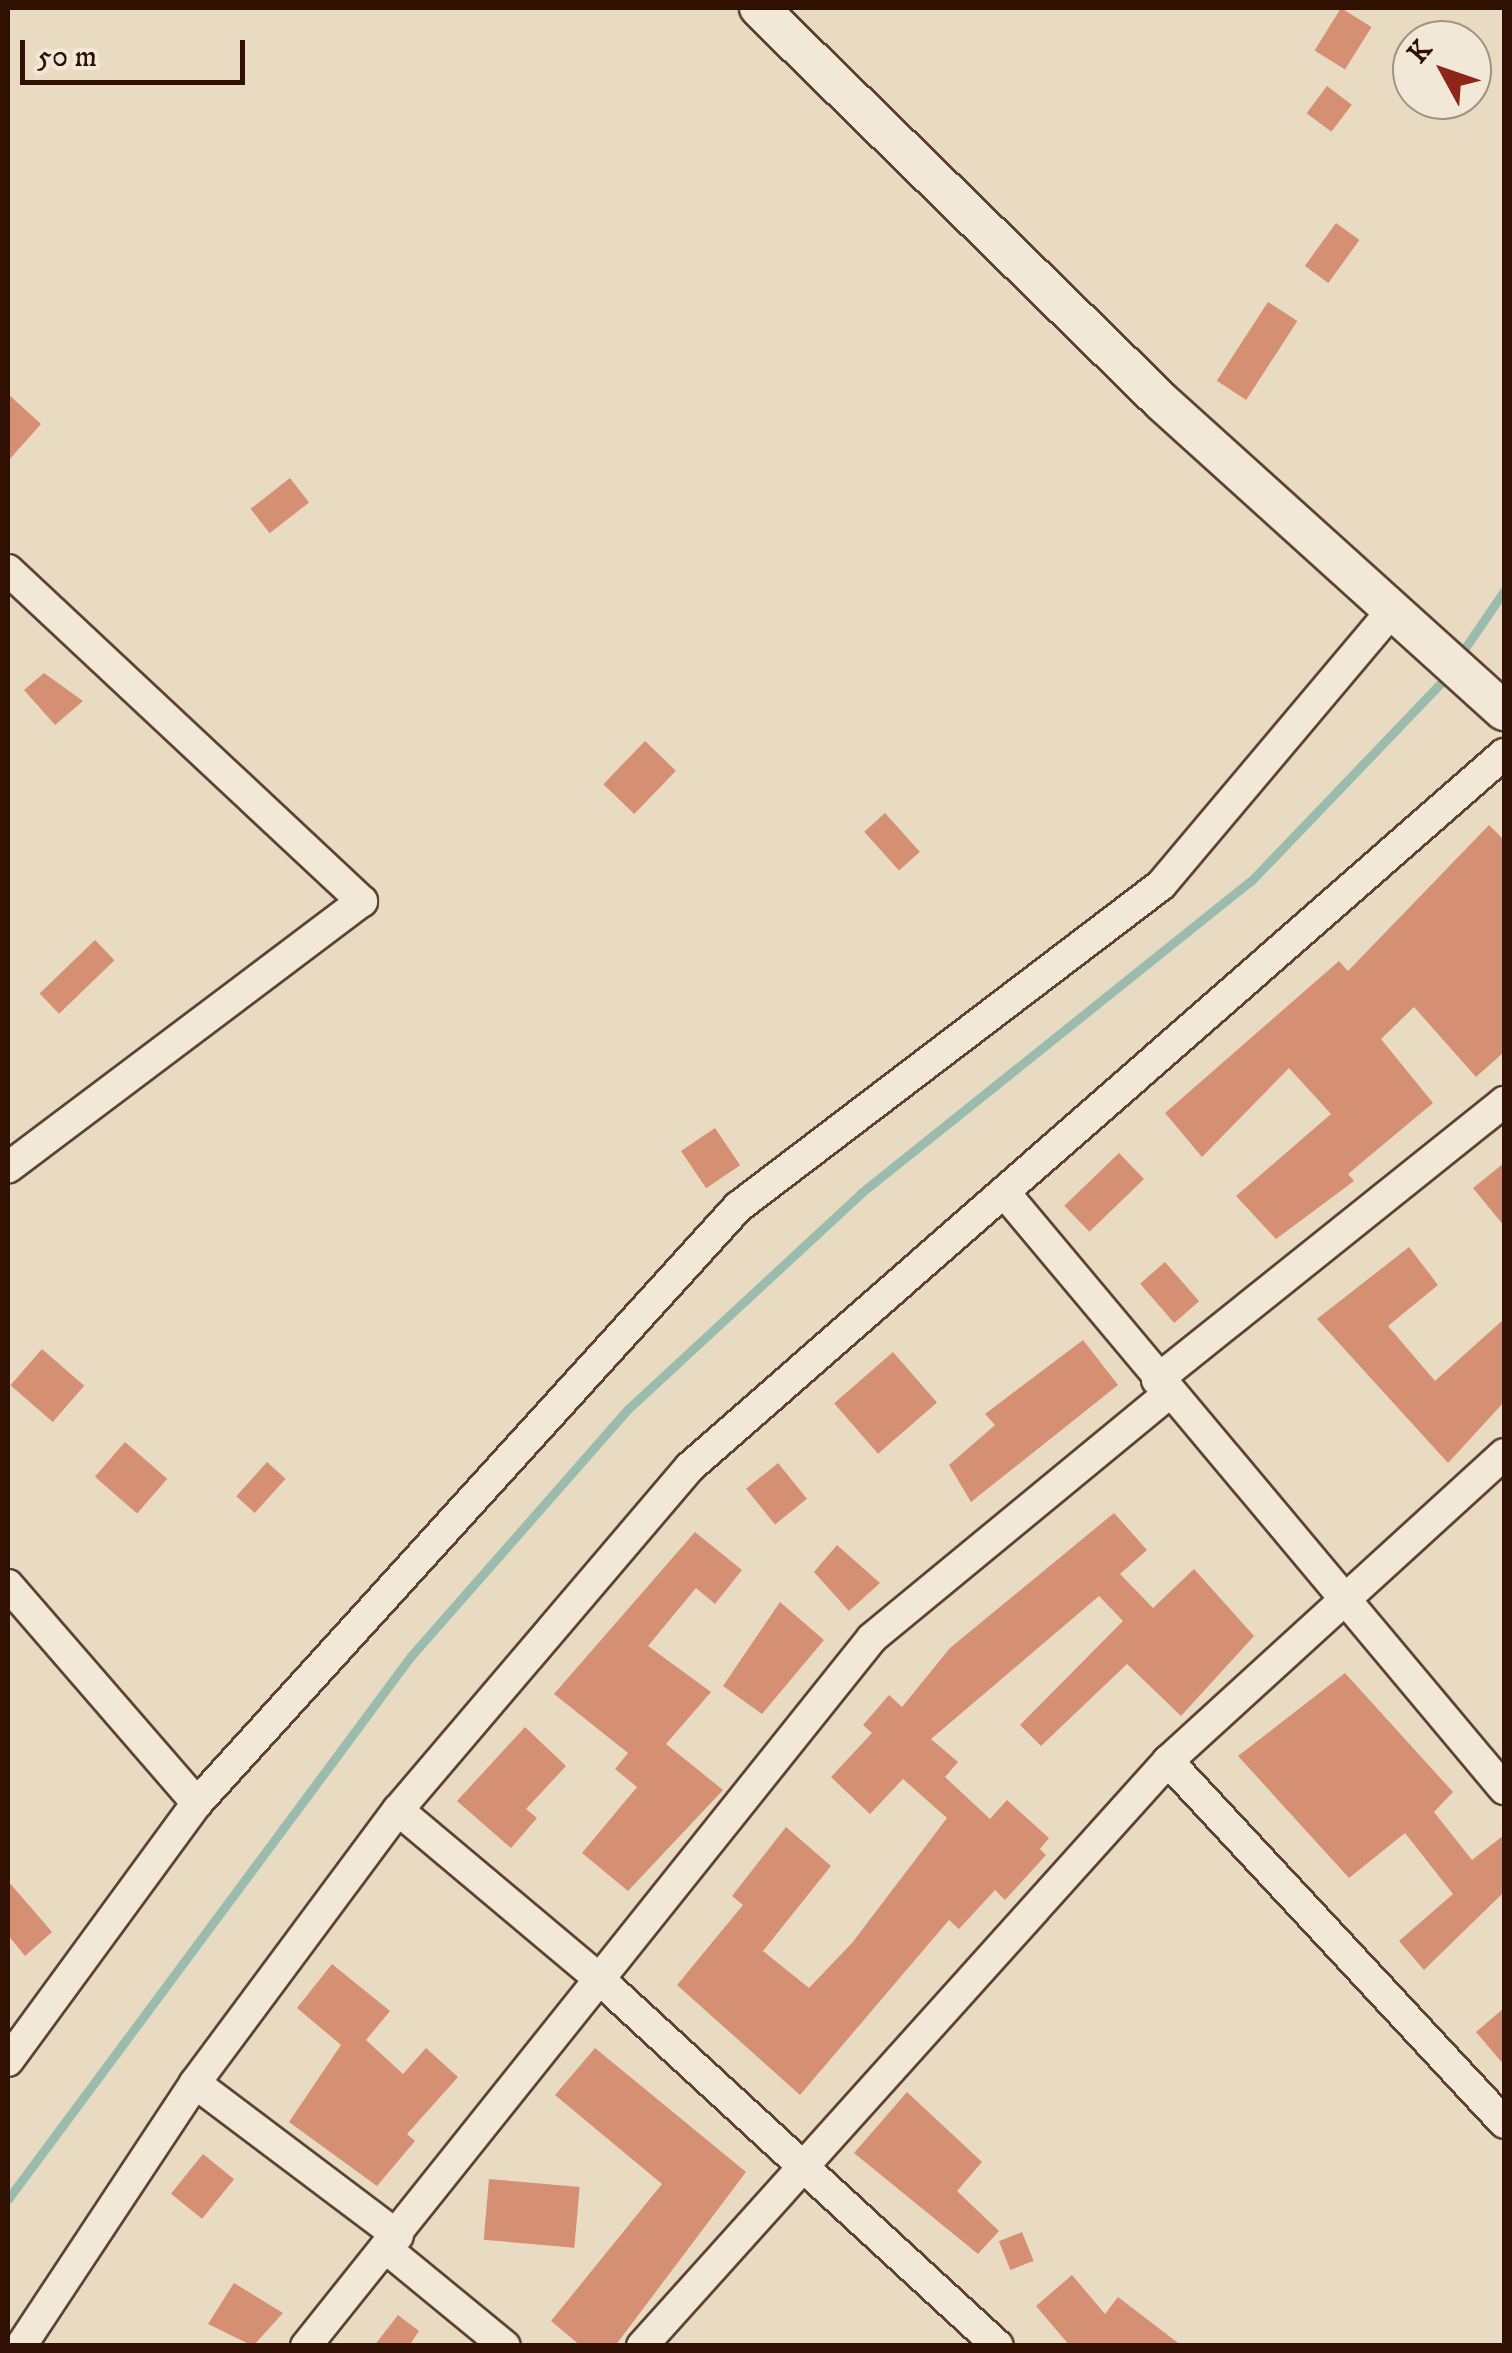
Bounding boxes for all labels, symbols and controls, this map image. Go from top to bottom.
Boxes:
scale bar [25,20,250,82]
north arrow [1392,20,1492,120]
text: K [1400,33,1440,70]
text: 50 m [37,39,97,76]

